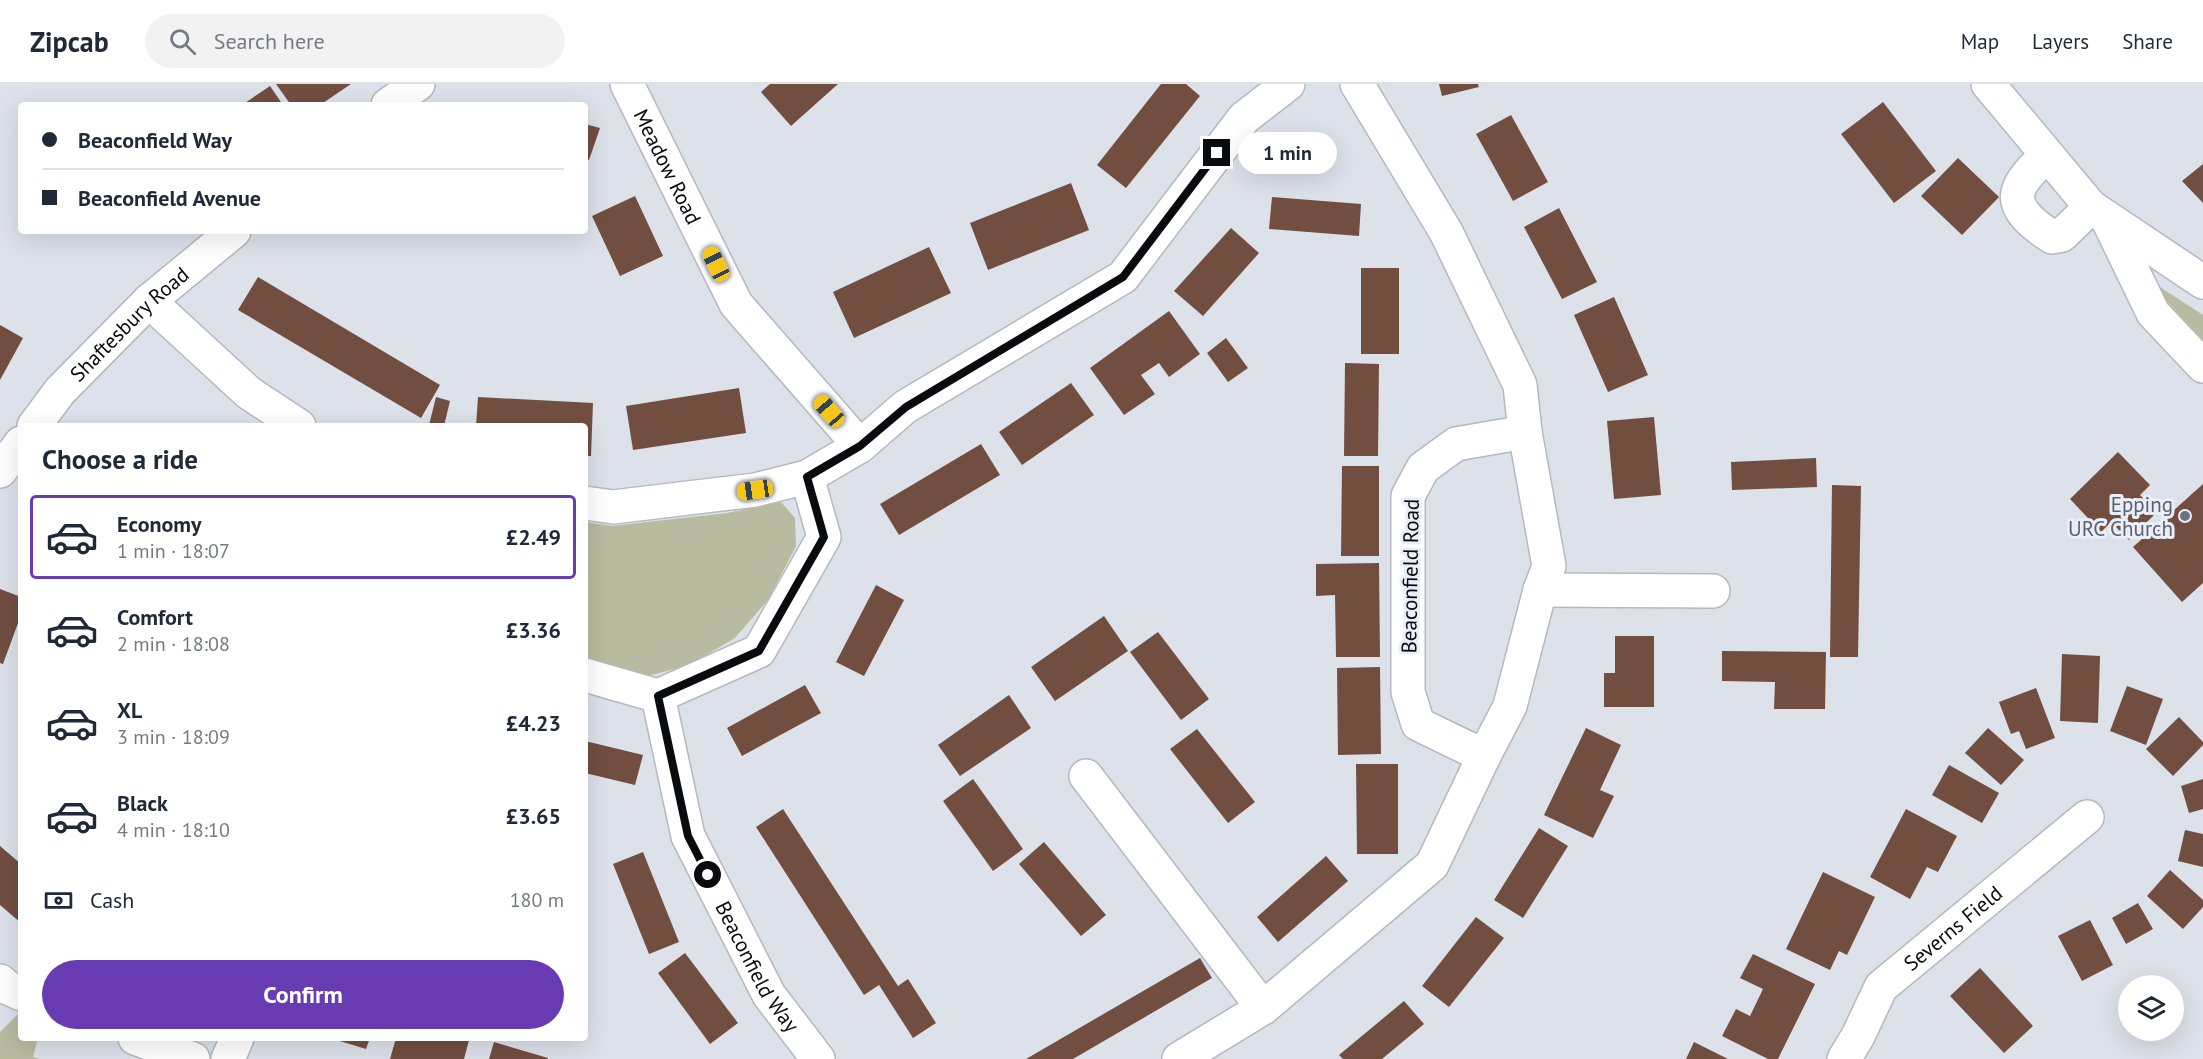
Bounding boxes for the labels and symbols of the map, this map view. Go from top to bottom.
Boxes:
street label: Meadow Road [628,104,708,228]
callout: 1 min [1238,132,1337,174]
route end [1203,139,1230,166]
car [700,244,732,284]
street label: Shaftesbury Road [64,261,194,387]
car [810,392,848,430]
car [736,479,774,501]
place label: Epping URC Church [2068,491,2173,542]
street label: Beaconfield Road [1395,498,1425,654]
marker: Epping URC Church [2178,509,2192,523]
route start [694,861,721,888]
street label: Severns Field [1898,879,2007,976]
street label: Beaconfield Way [710,896,806,1037]

